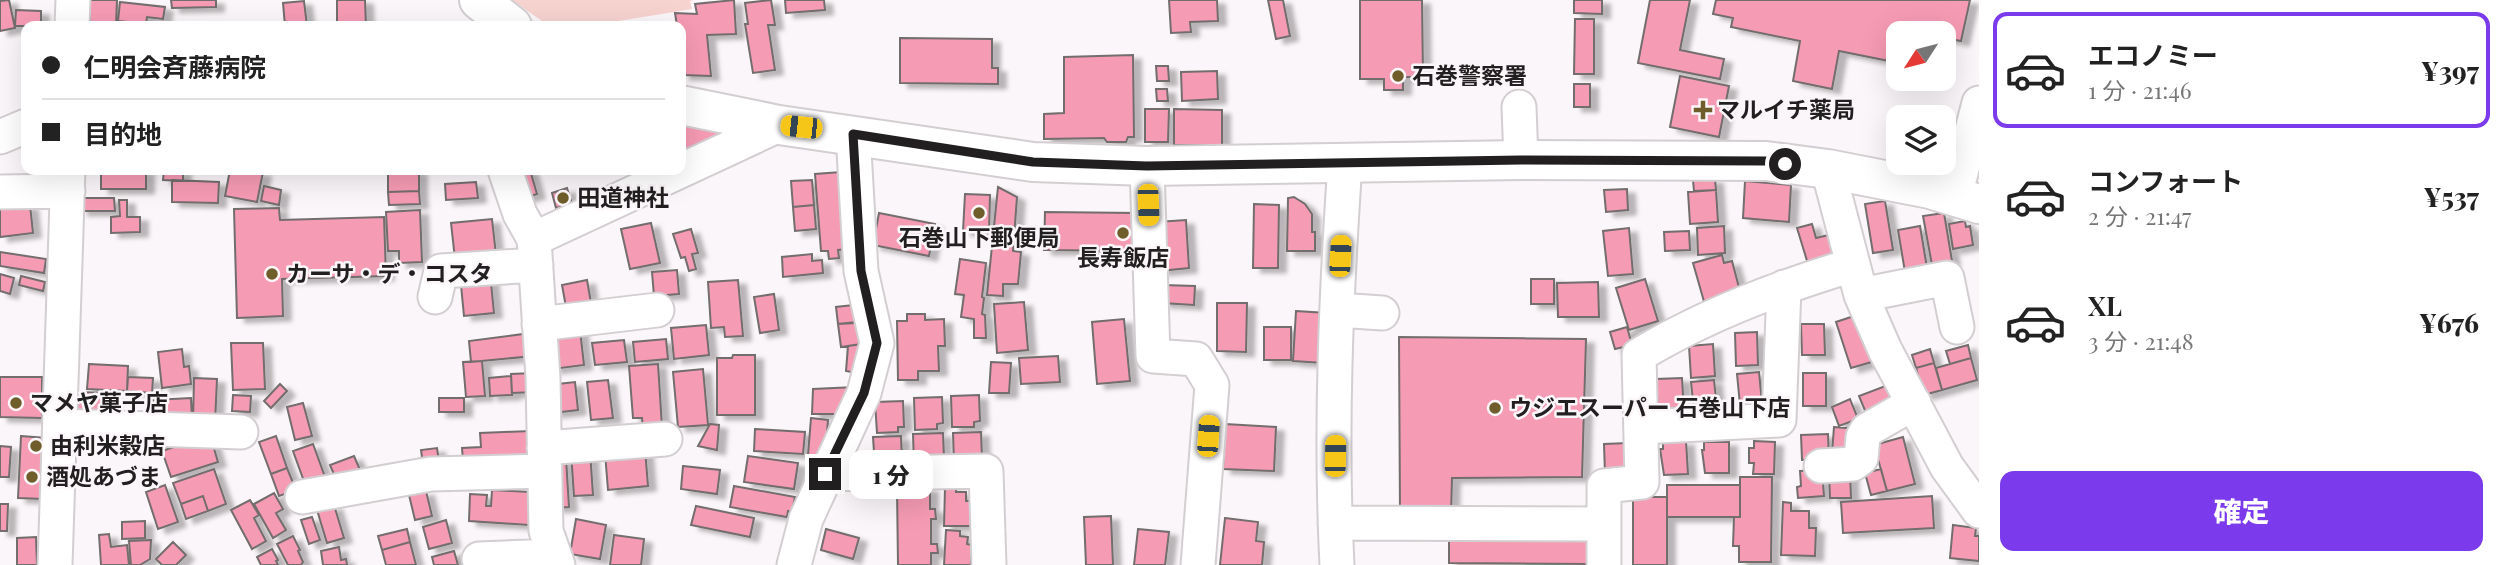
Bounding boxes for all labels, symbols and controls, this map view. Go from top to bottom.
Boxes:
north arrow [1886,21,1956,91]
map controls [1886,21,1956,175]
text: エコノミー [2088,37,2218,72]
icon: car [2004,39,2067,102]
text: 仁明会斉藤病院 [84,49,266,84]
text: ¥397 [2421,53,2479,88]
place label: 石巻警察署 [1412,59,1527,90]
marker: 石巻警察署 [1390,68,1406,84]
text: 1 分 · 21:46 [2088,74,2192,105]
place label: マルイチ薬局 [1717,93,1855,124]
marker: マルイチ薬局 [1695,102,1711,118]
button: layers [1886,105,1956,175]
car [780,114,823,140]
text: 目的地 [84,116,162,151]
route start [1769,148,1801,180]
text: コンフォート [2088,163,2243,198]
icon: car [2004,165,2067,228]
text: ¥537 [2424,179,2479,214]
place label: 田道神社 [577,181,669,212]
car [1137,184,1160,226]
marker: 田道神社 [555,190,571,206]
text: 2 分 · 21:47 [2088,200,2191,231]
marker: 石巻山下郵便局 [971,205,987,221]
place label: 石巻山下郵便局 [899,221,1060,252]
marker: 長寿飯店 [1115,225,1131,241]
car [1329,234,1352,278]
place label: 長寿飯店 [1077,241,1169,272]
place label: カーサ・デ・コスタ [286,257,493,288]
marker: カーサ・デ・コスタ [264,266,280,282]
text: XL [2088,288,2122,323]
icon: car [2004,291,2067,354]
text: ¥676 [2419,305,2479,340]
text: 3 分 · 21:48 [2088,325,2194,356]
place label: マメヤ菓子店 [30,386,168,417]
place label: ウジエスーパー 石巻山下店 [1509,391,1790,422]
marker: マメヤ菓子店 [8,395,24,411]
marker: ウジエスーパー 石巻山下店 [1487,400,1503,416]
car [1197,414,1220,458]
place label: 由利米穀店 [50,429,165,460]
car [1325,435,1346,477]
marker: 由利米穀店 [28,438,44,454]
callout: 1 分 [850,449,934,498]
route end [809,458,841,490]
text: 1 分 [872,459,910,490]
place label: 酒処あづま [46,460,161,491]
marker: 酒処あづま [24,469,40,485]
button: 確定 [2000,471,2483,551]

